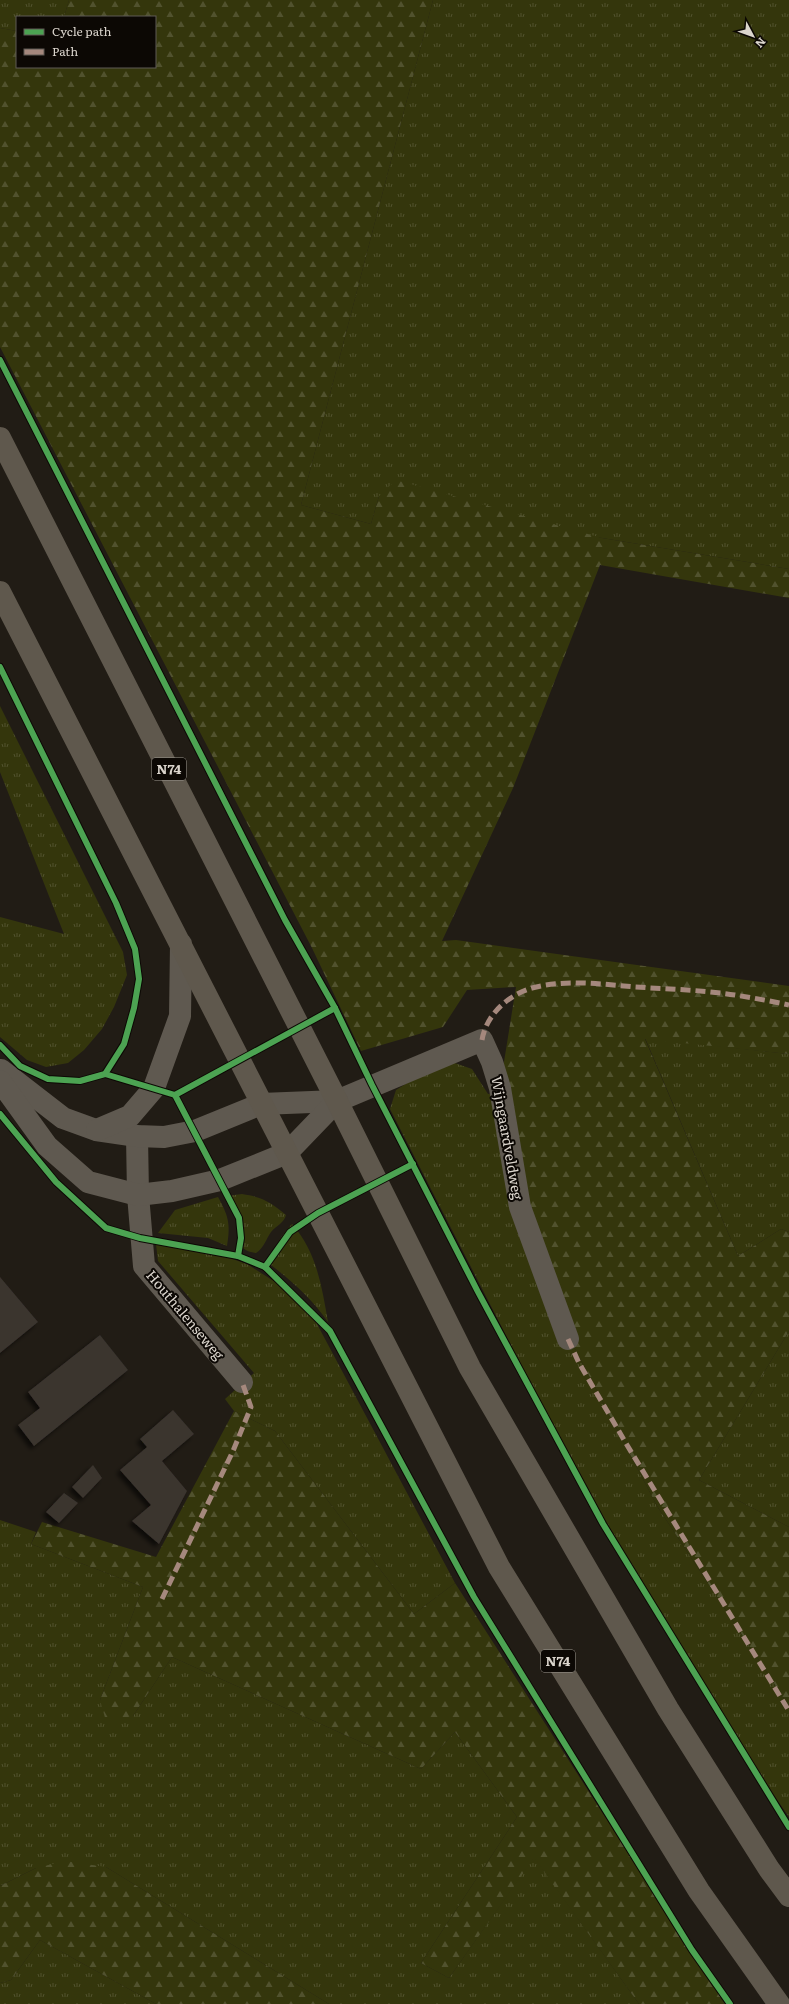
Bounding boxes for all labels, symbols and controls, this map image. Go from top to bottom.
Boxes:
legend [16,16,156,68]
north arrow [733,16,773,56]
text: Cycle path [52,22,112,40]
text: N [752,34,770,52]
text: Path [52,42,78,60]
road number: N74 [152,758,186,780]
street label: Wijngaardveldweg [487,1074,529,1201]
street label: Houthalenseweg [142,1265,229,1364]
road number: N74 [541,1650,575,1672]

